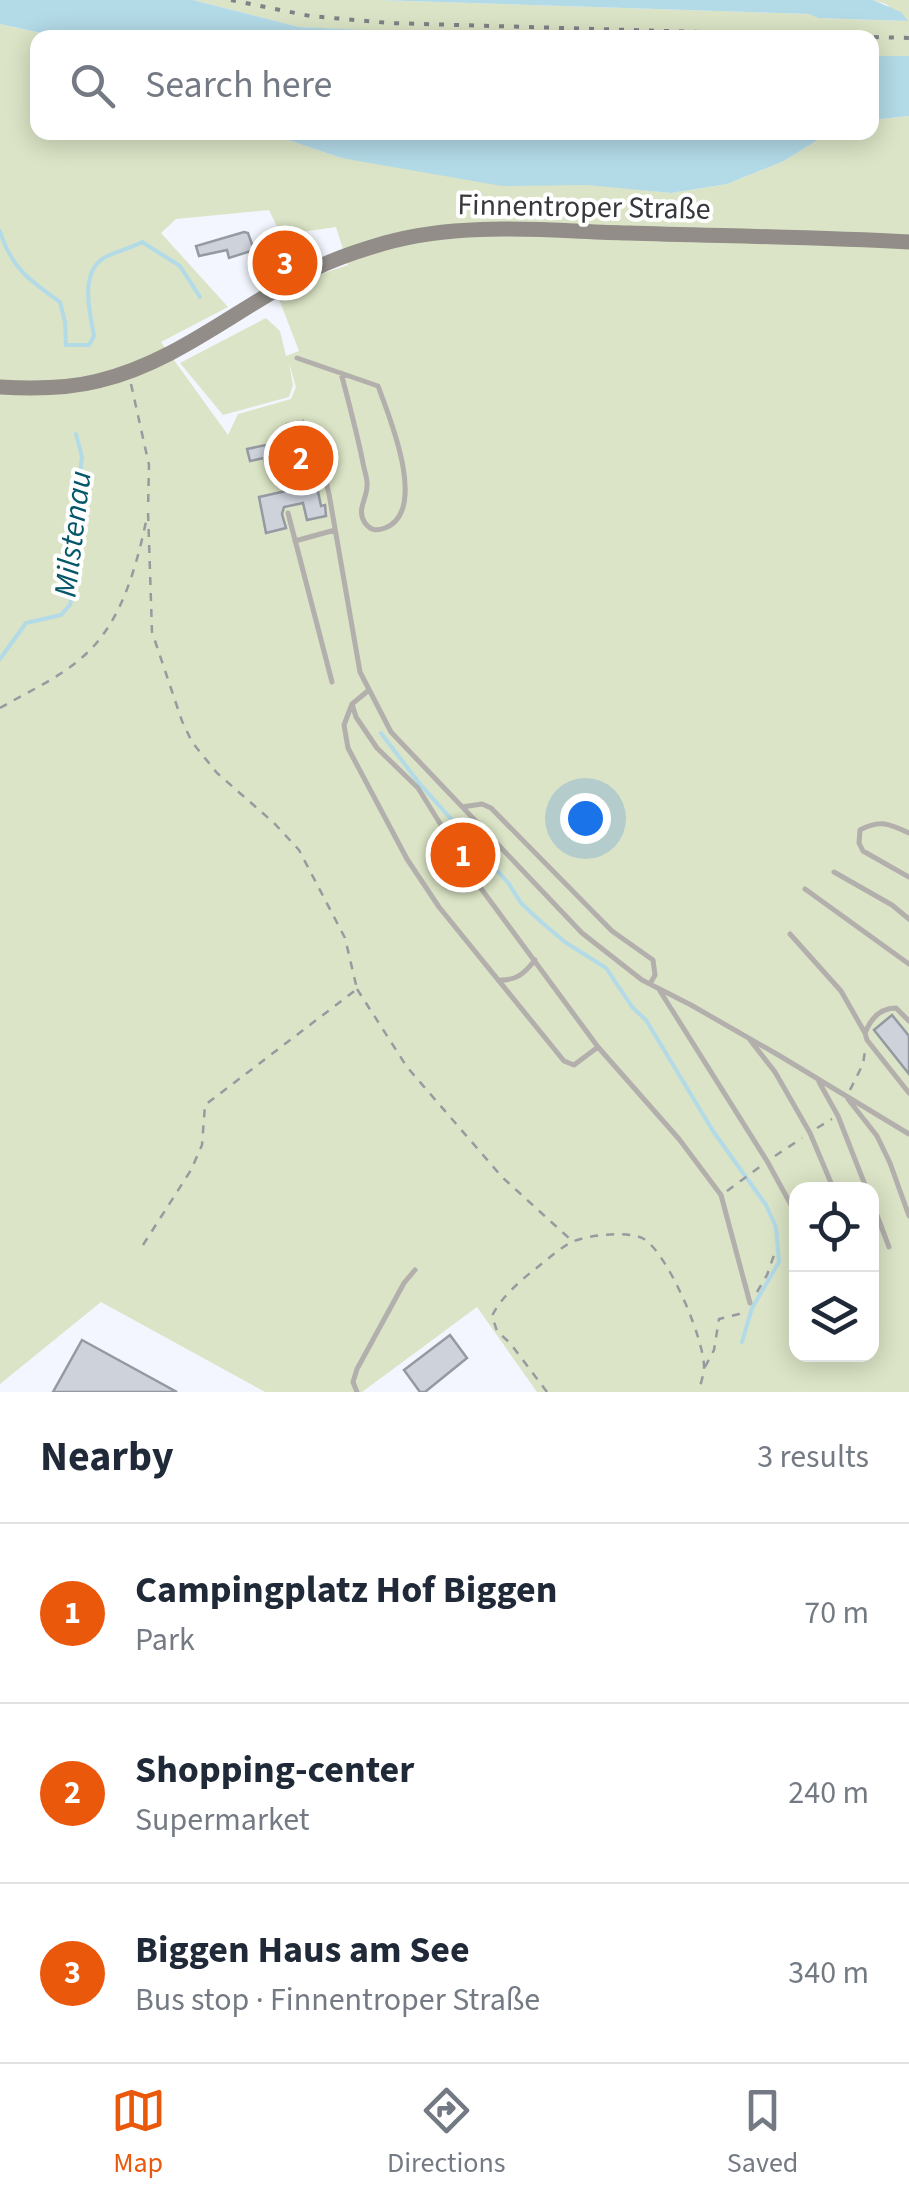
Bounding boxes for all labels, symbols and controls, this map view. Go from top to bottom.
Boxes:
search box [30,30,879,140]
icon: search [65,58,120,113]
text: Search here [145,58,332,112]
street label: Finnentroper Straße [457,183,711,231]
pin: 3 [252,226,318,300]
pin: 2 [268,420,334,496]
water label: Milstenau [42,468,104,600]
your location [560,793,611,844]
pin: 1 [430,818,496,892]
map controls [789,1182,879,1362]
button: locate [789,1182,879,1272]
button: layers [789,1272,879,1362]
text: Nearby [40,1427,174,1487]
text: 3 results [757,1434,869,1480]
text: Campingplatz Hof Biggen [135,1563,557,1617]
text: 1 [64,1590,81,1636]
text: 70 m [804,1590,869,1636]
text: Park [135,1617,195,1663]
text: Shopping-center [135,1743,414,1797]
text: 2 [64,1770,81,1816]
text: 240 m [788,1770,869,1816]
text: Supermarket [135,1797,310,1843]
text: Biggen Haus am See [135,1923,470,1977]
text: 3 [64,1950,81,1996]
text: 340 m [788,1950,869,1996]
text: Bus stop · Finnentroper Straße [135,1977,540,2023]
tab: Map [111,2083,166,2183]
tab: Directions [387,2083,506,2183]
tab: Saved [727,2083,798,2183]

